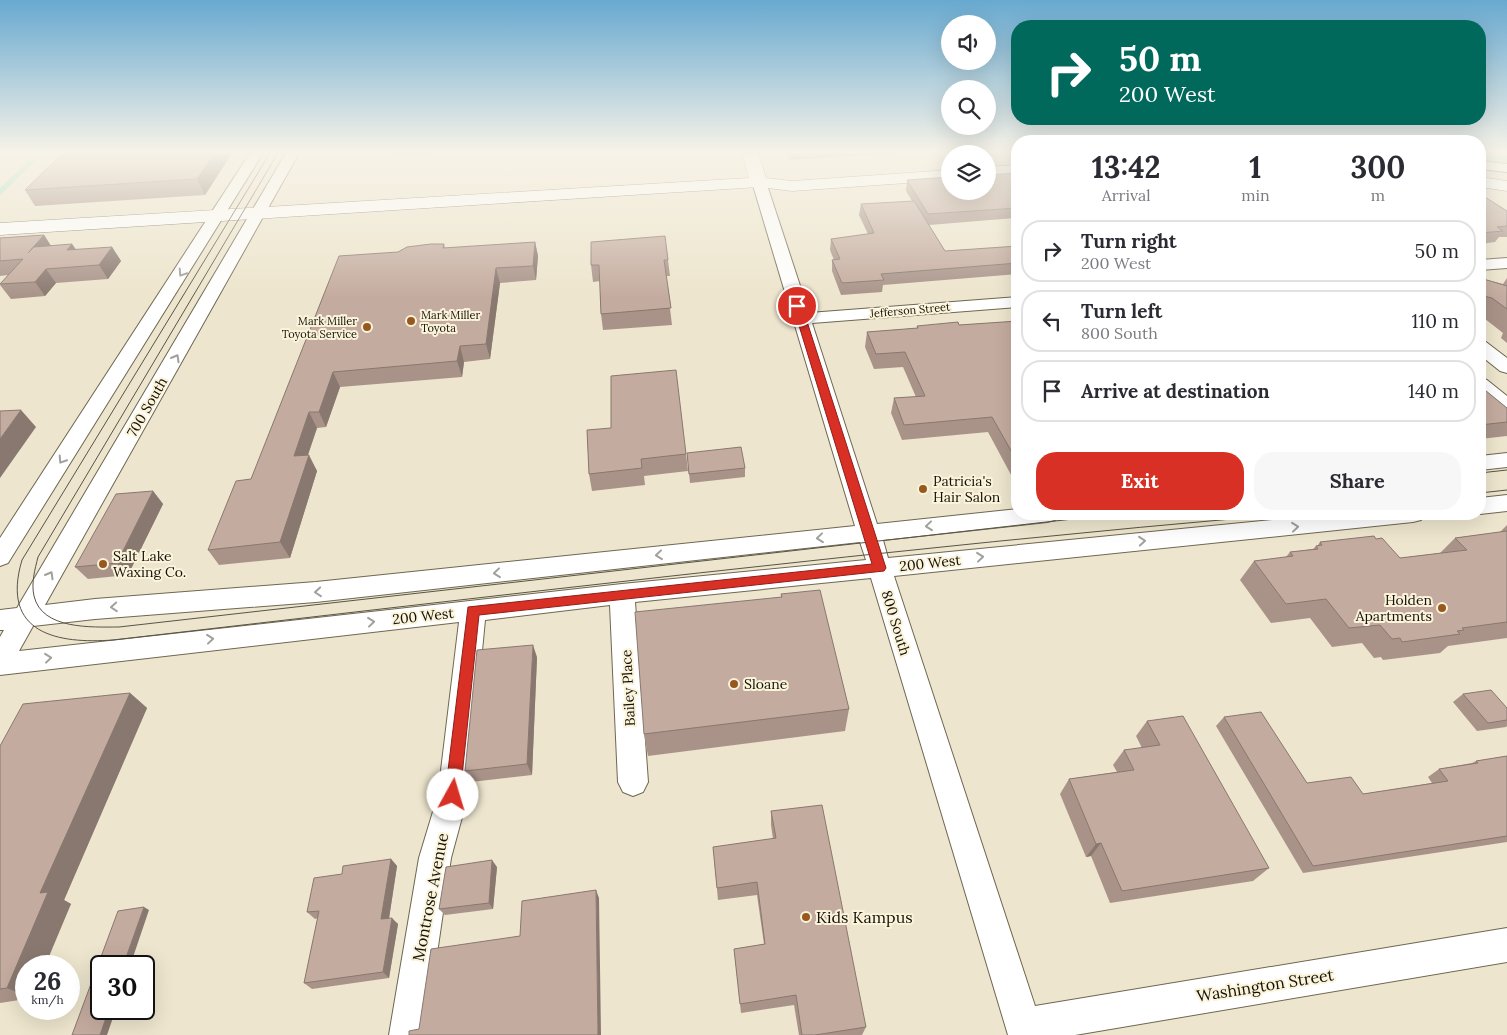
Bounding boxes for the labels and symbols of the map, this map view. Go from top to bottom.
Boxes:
one-way arrow [179,268,189,277]
pin [776,285,818,327]
street label: Jefferson Street [868,299,951,321]
place label: Mark Miller Toyota [421,308,480,335]
place label: Mark Miller Toyota Service [282,314,357,341]
marker: Mark Miller Toyota [405,315,417,327]
marker: Mark Miller Toyota Service [361,321,373,333]
one-way arrow [169,355,179,364]
street label: 700 South [123,374,171,440]
one-way arrow [59,454,68,464]
place label: Patricia's Hair Salon [933,472,1001,506]
marker: Patricia's Hair Salon [917,483,929,495]
one-way arrow [924,520,932,531]
one-way arrow [1291,522,1299,533]
one-way arrow [816,532,824,543]
one-way arrow [1138,536,1146,547]
place label: Salt Lake Waxing Co. [113,547,186,581]
one-way arrow [654,549,662,560]
street label: 200 West [898,551,962,575]
one-way arrow [977,552,985,563]
marker: Salt Lake Waxing Co. [97,558,109,570]
one-way arrow [493,567,501,578]
one-way arrow [44,571,54,580]
one-way arrow [314,586,322,597]
street label: 800 South [878,588,914,658]
place label: Holden Apartments [1355,591,1432,625]
one-way arrow [110,602,118,613]
marker: Holden Apartments [1436,602,1448,614]
street label: 200 West [391,604,455,628]
one-way arrow [368,617,376,628]
one-way arrow [206,634,214,645]
street label: Bailey Place [617,649,639,727]
one-way arrow [45,653,53,664]
place label: Sloane [744,675,788,693]
marker: Sloane [728,678,740,690]
position arrow [426,768,478,820]
street label: Montrose Avenue [408,831,452,963]
place label: Kids Kampus [816,907,913,927]
marker: Kids Kampus [800,911,812,923]
speed limit sign: 30 [90,955,155,1020]
street label: Washington Street [1195,964,1336,1006]

